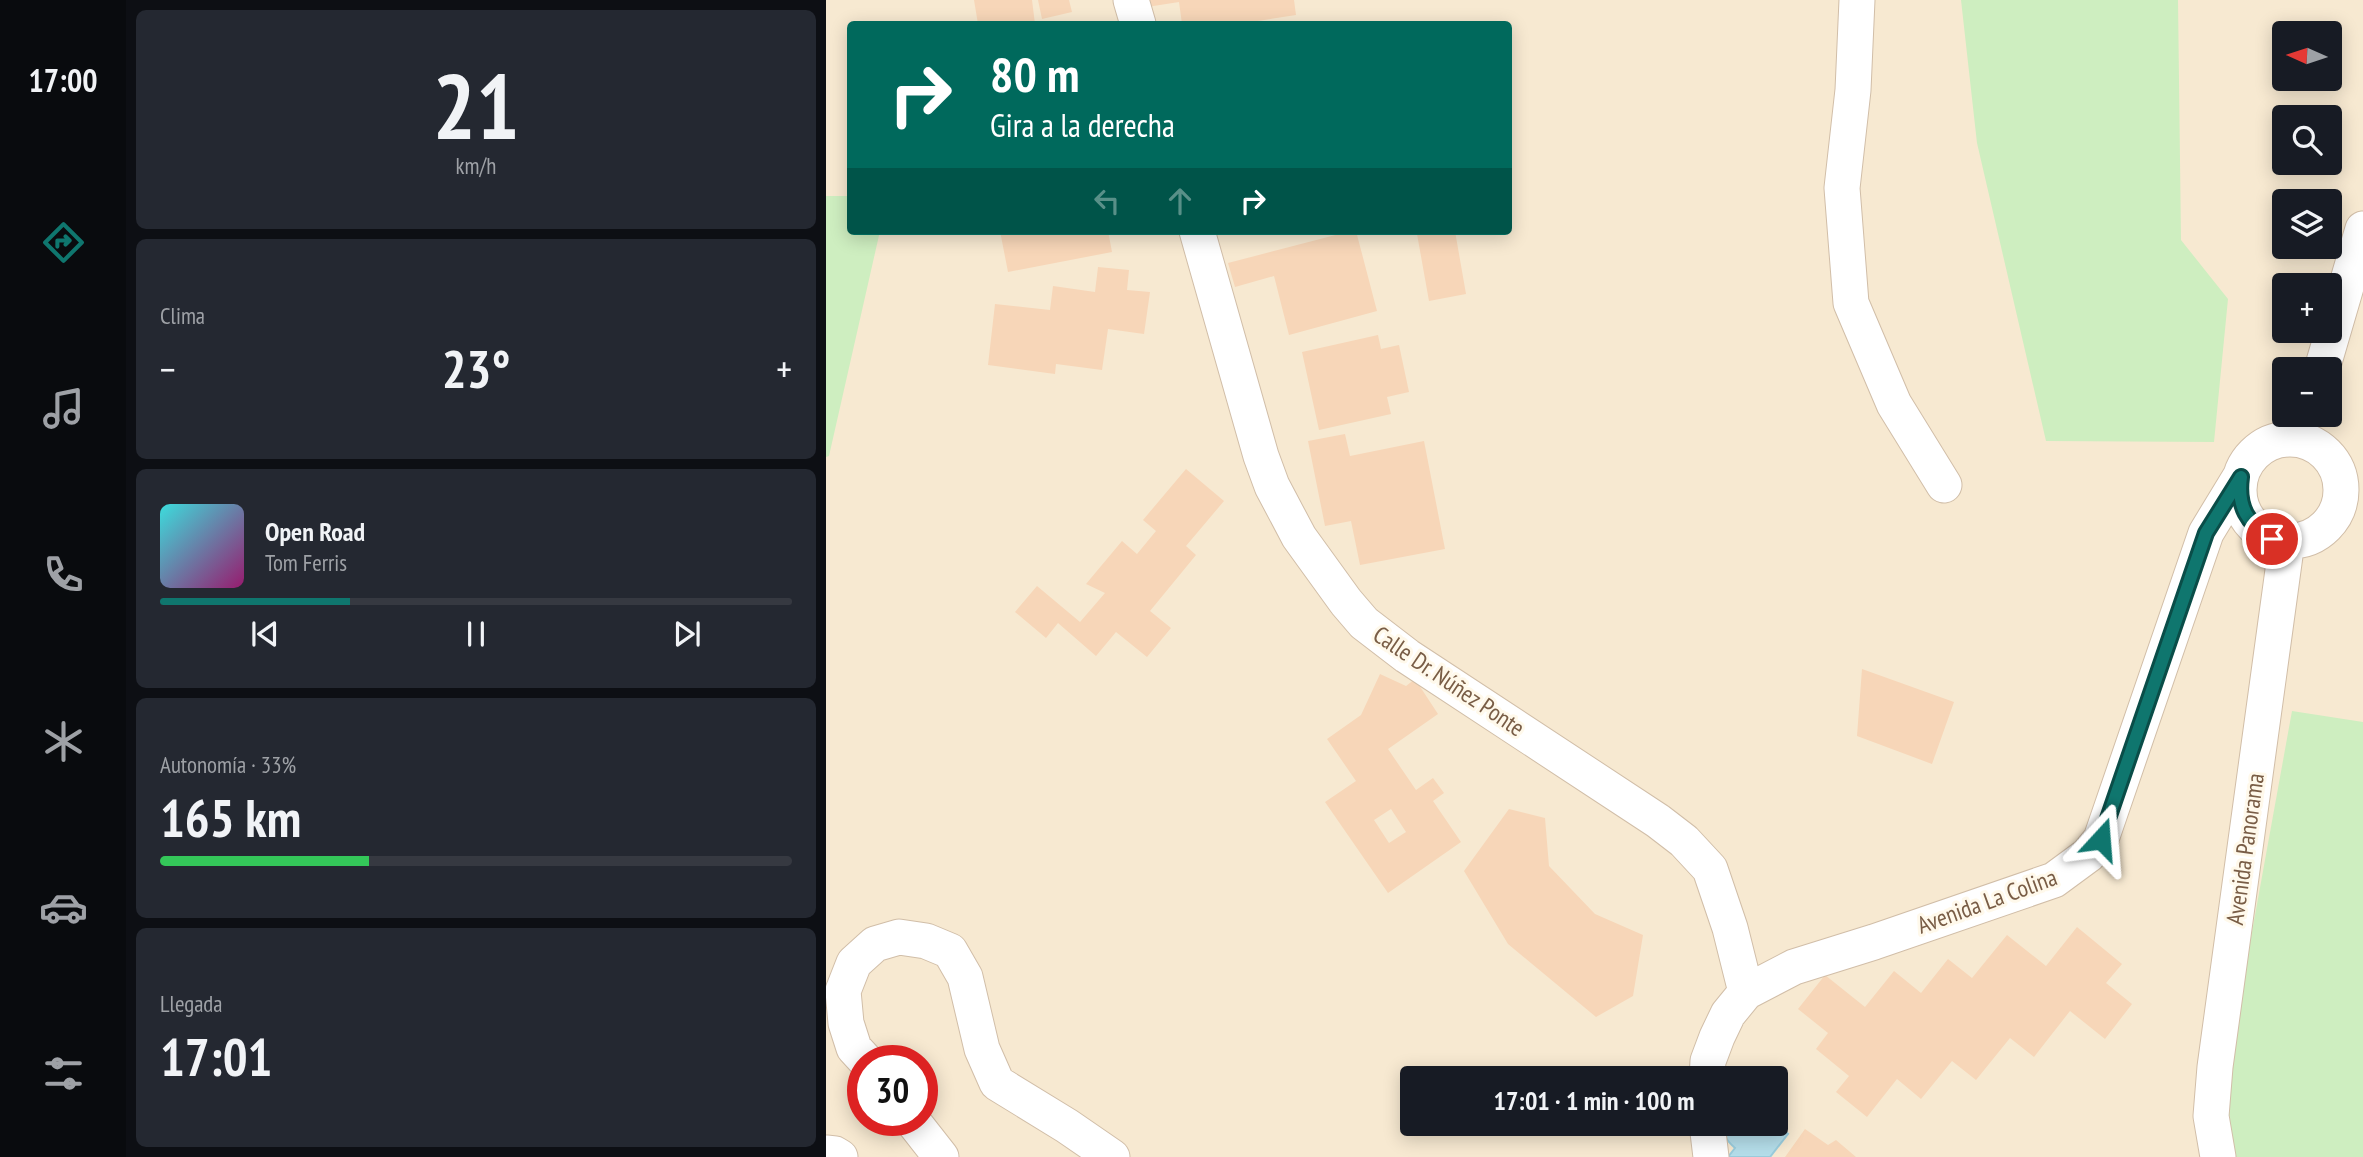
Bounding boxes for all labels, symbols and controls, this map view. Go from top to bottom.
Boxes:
north arrow [2272,21,2342,91]
map controls [2272,21,2342,427]
text: 80 m [990,42,1079,106]
text: 21 [433,46,520,164]
icon: right [875,49,966,140]
text: 17:00 [28,59,98,101]
text: Gira a la derecha [990,104,1175,146]
button: search [2272,105,2342,175]
text: km/h [456,151,496,180]
icon: left [1088,182,1126,220]
icon: ahead [1161,182,1199,220]
icon: right [1234,182,1272,220]
button: layers [2272,189,2342,259]
icon: directions [39,218,88,267]
button: + [2272,273,2342,343]
text: Clima [160,301,205,330]
text: 23° [442,335,510,402]
text: − [160,344,176,393]
text: + [776,344,792,393]
button: − [2272,357,2342,427]
icon: music [39,384,88,433]
pin [2242,509,2302,569]
text: Open Road [265,515,365,548]
icon: arrive [2253,520,2291,558]
text: Tom Ferris [265,548,347,577]
icon: phone [39,550,88,599]
icon: previous [246,615,284,653]
icon: pause [457,615,495,653]
icon: next [668,615,706,653]
street label: Calle Dr. Núñez Ponte [1367,619,1531,743]
icon: climate [39,717,88,766]
text: Autonomía · 33% [160,750,296,779]
street label: Avenida Panorama [2219,771,2271,927]
text: 165 km [160,784,301,851]
position arrow [2064,802,2138,876]
street label: Avenida La Colina [1913,861,2061,941]
icon: car [39,883,88,932]
text: Llegada [160,989,223,1018]
text: 17:01 [160,1023,272,1090]
speed limit sign: 30 [847,1045,938,1136]
icon: filters [39,1049,88,1098]
text: 17:01 · 1 min · 100 m [1494,1084,1694,1117]

